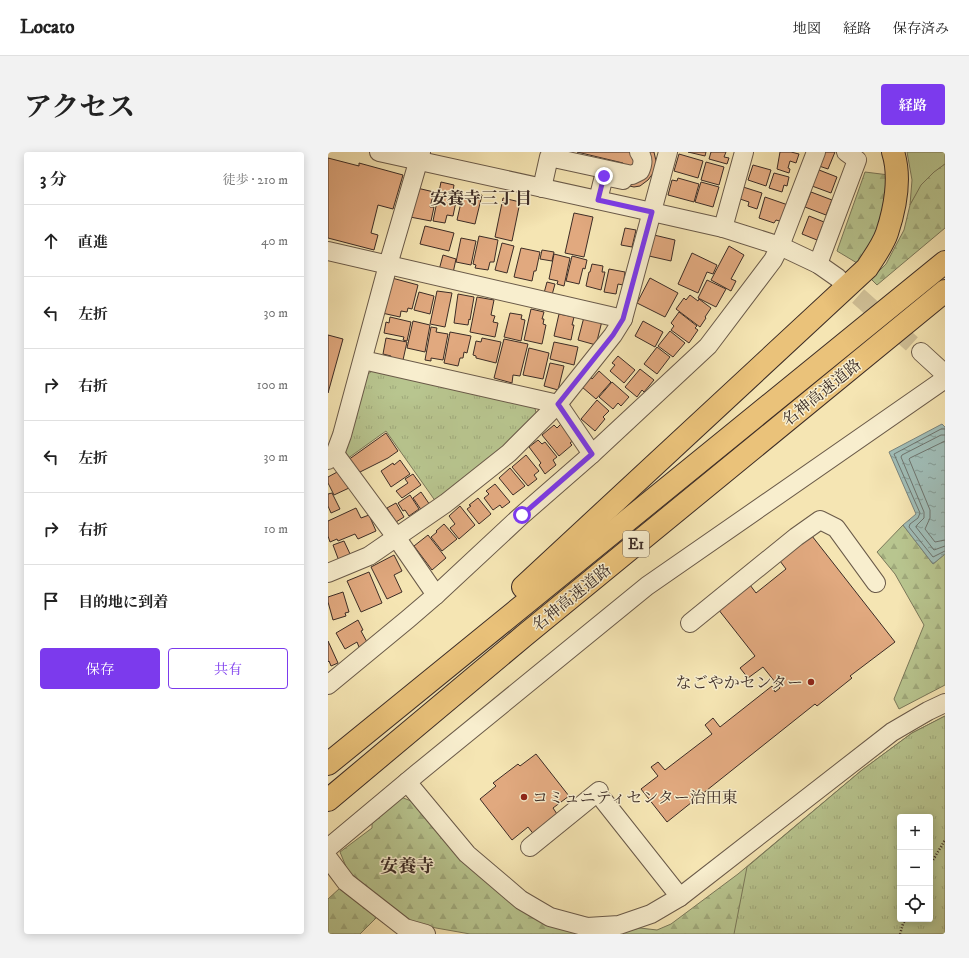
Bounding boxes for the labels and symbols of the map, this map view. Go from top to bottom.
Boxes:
route end [595,167,613,185]
district label: 安養寺三丁目 [430,188,532,210]
street label: 名神高速道路 [778,355,865,431]
route start [513,506,531,524]
road number: E1 [623,531,649,557]
street label: 名神高速道路 [528,560,615,636]
place label: なごやかセンター [676,673,803,693]
marker: なごやかセンター [806,677,816,687]
place label: コミュニティセンター治田東 [532,788,738,808]
marker: コミュニティセンター治田東 [519,792,529,802]
district label: 安養寺 [380,856,434,878]

